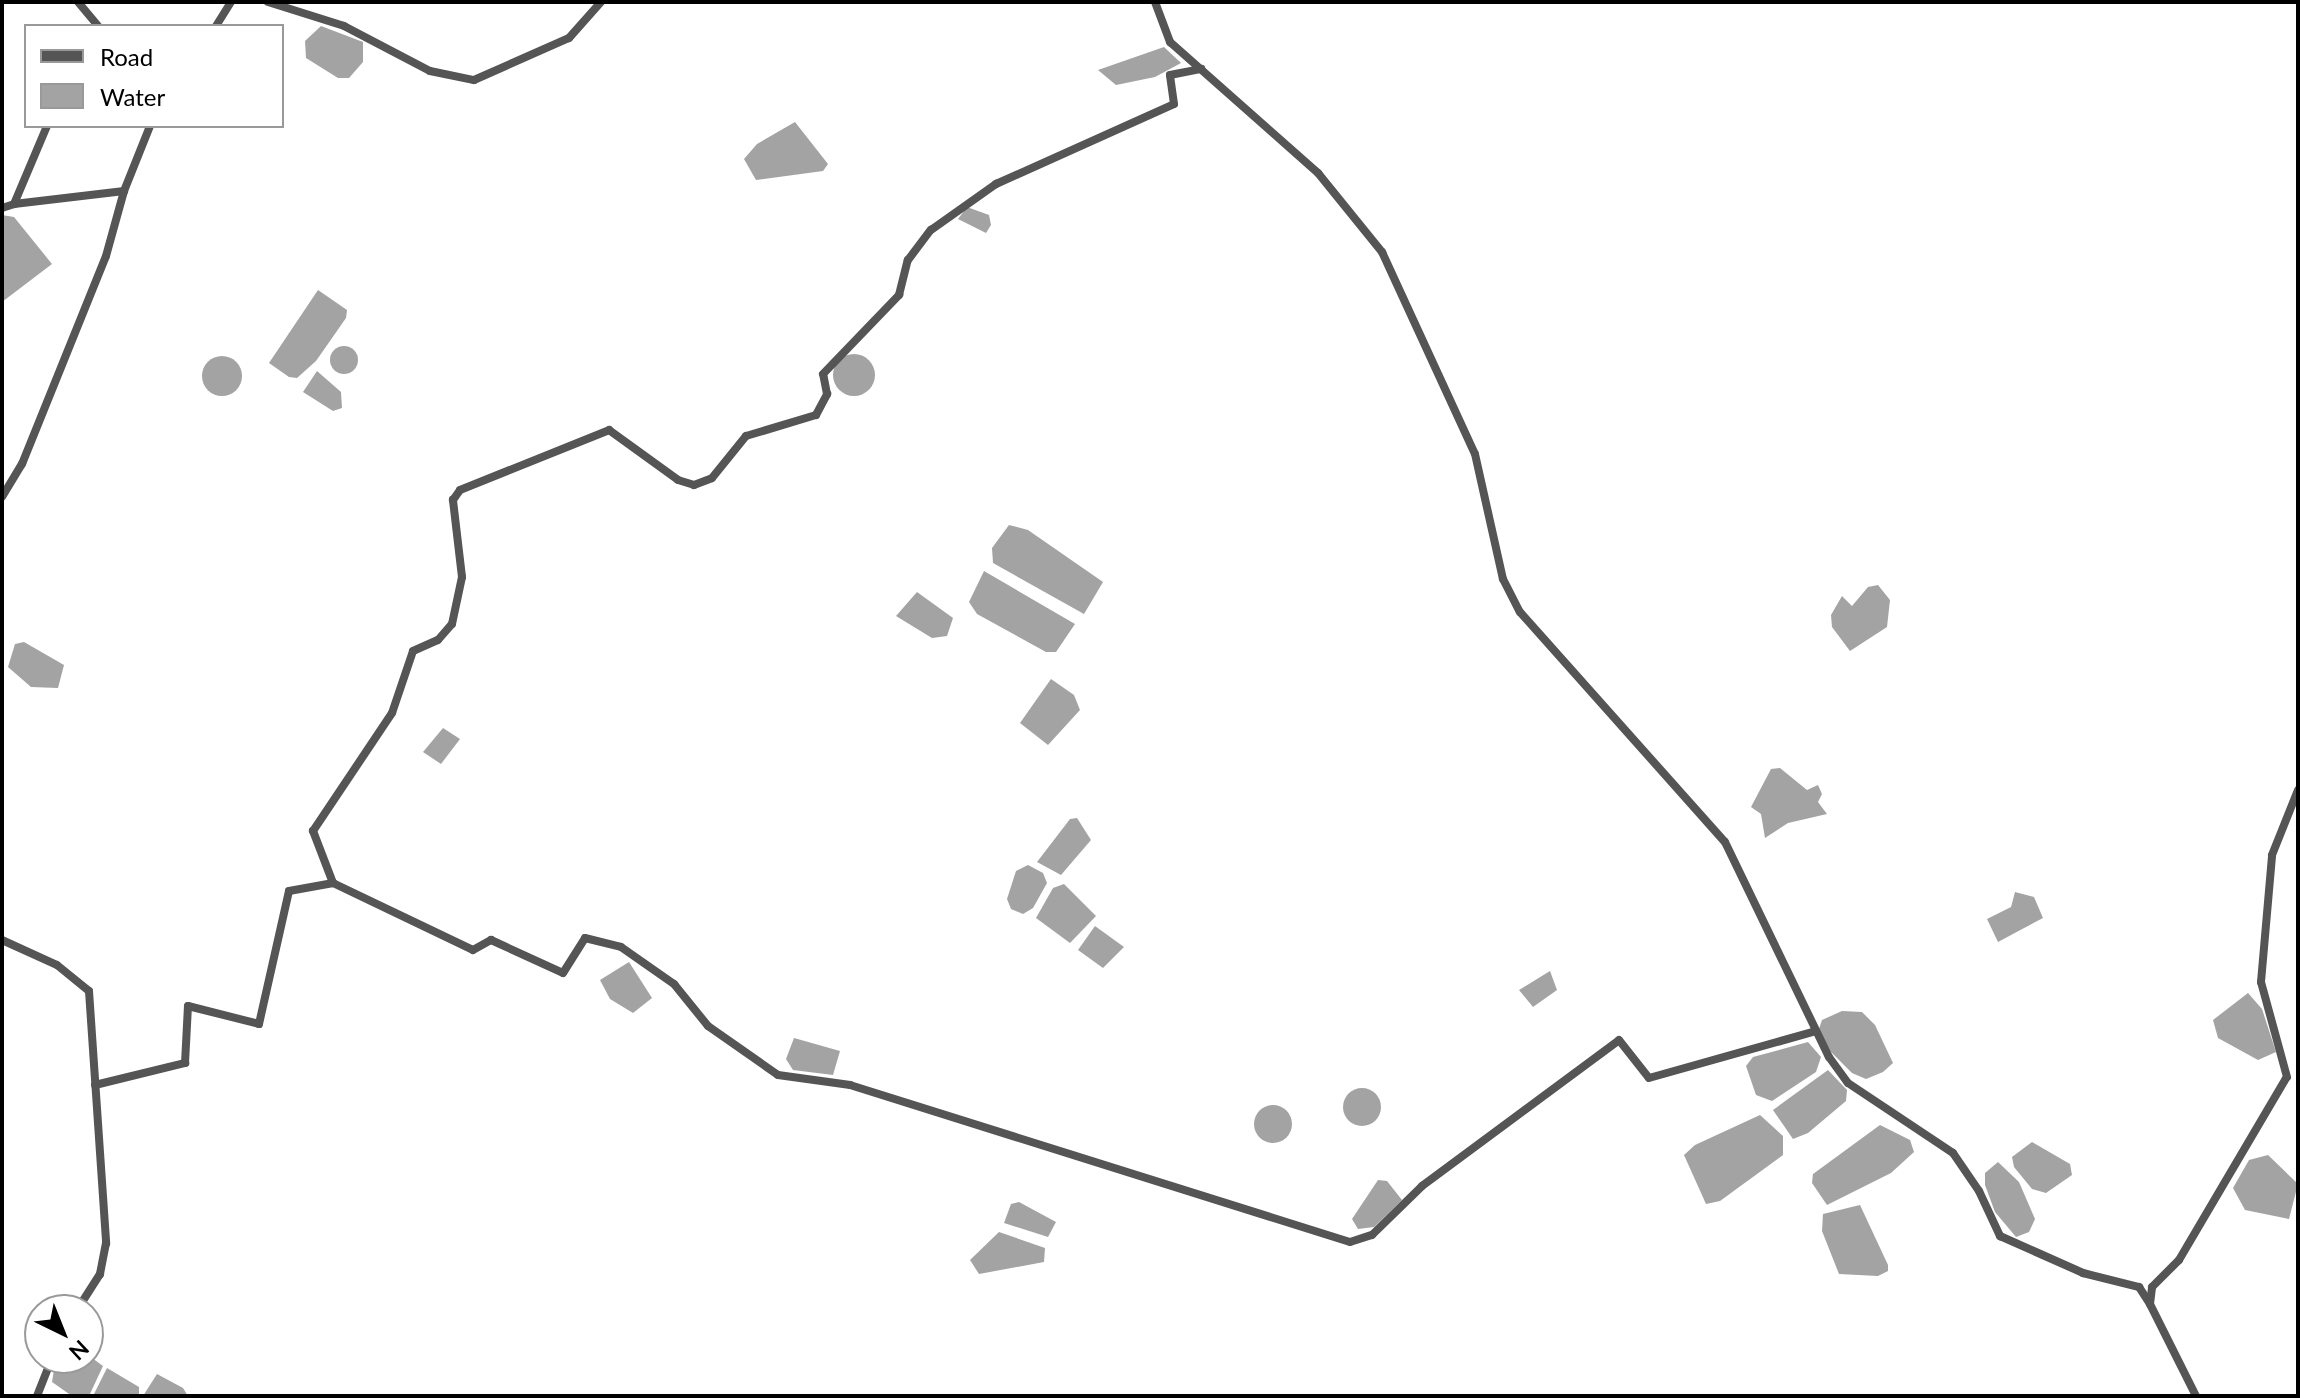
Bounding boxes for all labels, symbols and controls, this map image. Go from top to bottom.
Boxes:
legend [24,24,284,128]
text: Road [100,42,153,71]
text: Water [100,82,165,111]
north arrow [24,1294,104,1374]
text: N [64,1335,95,1366]

